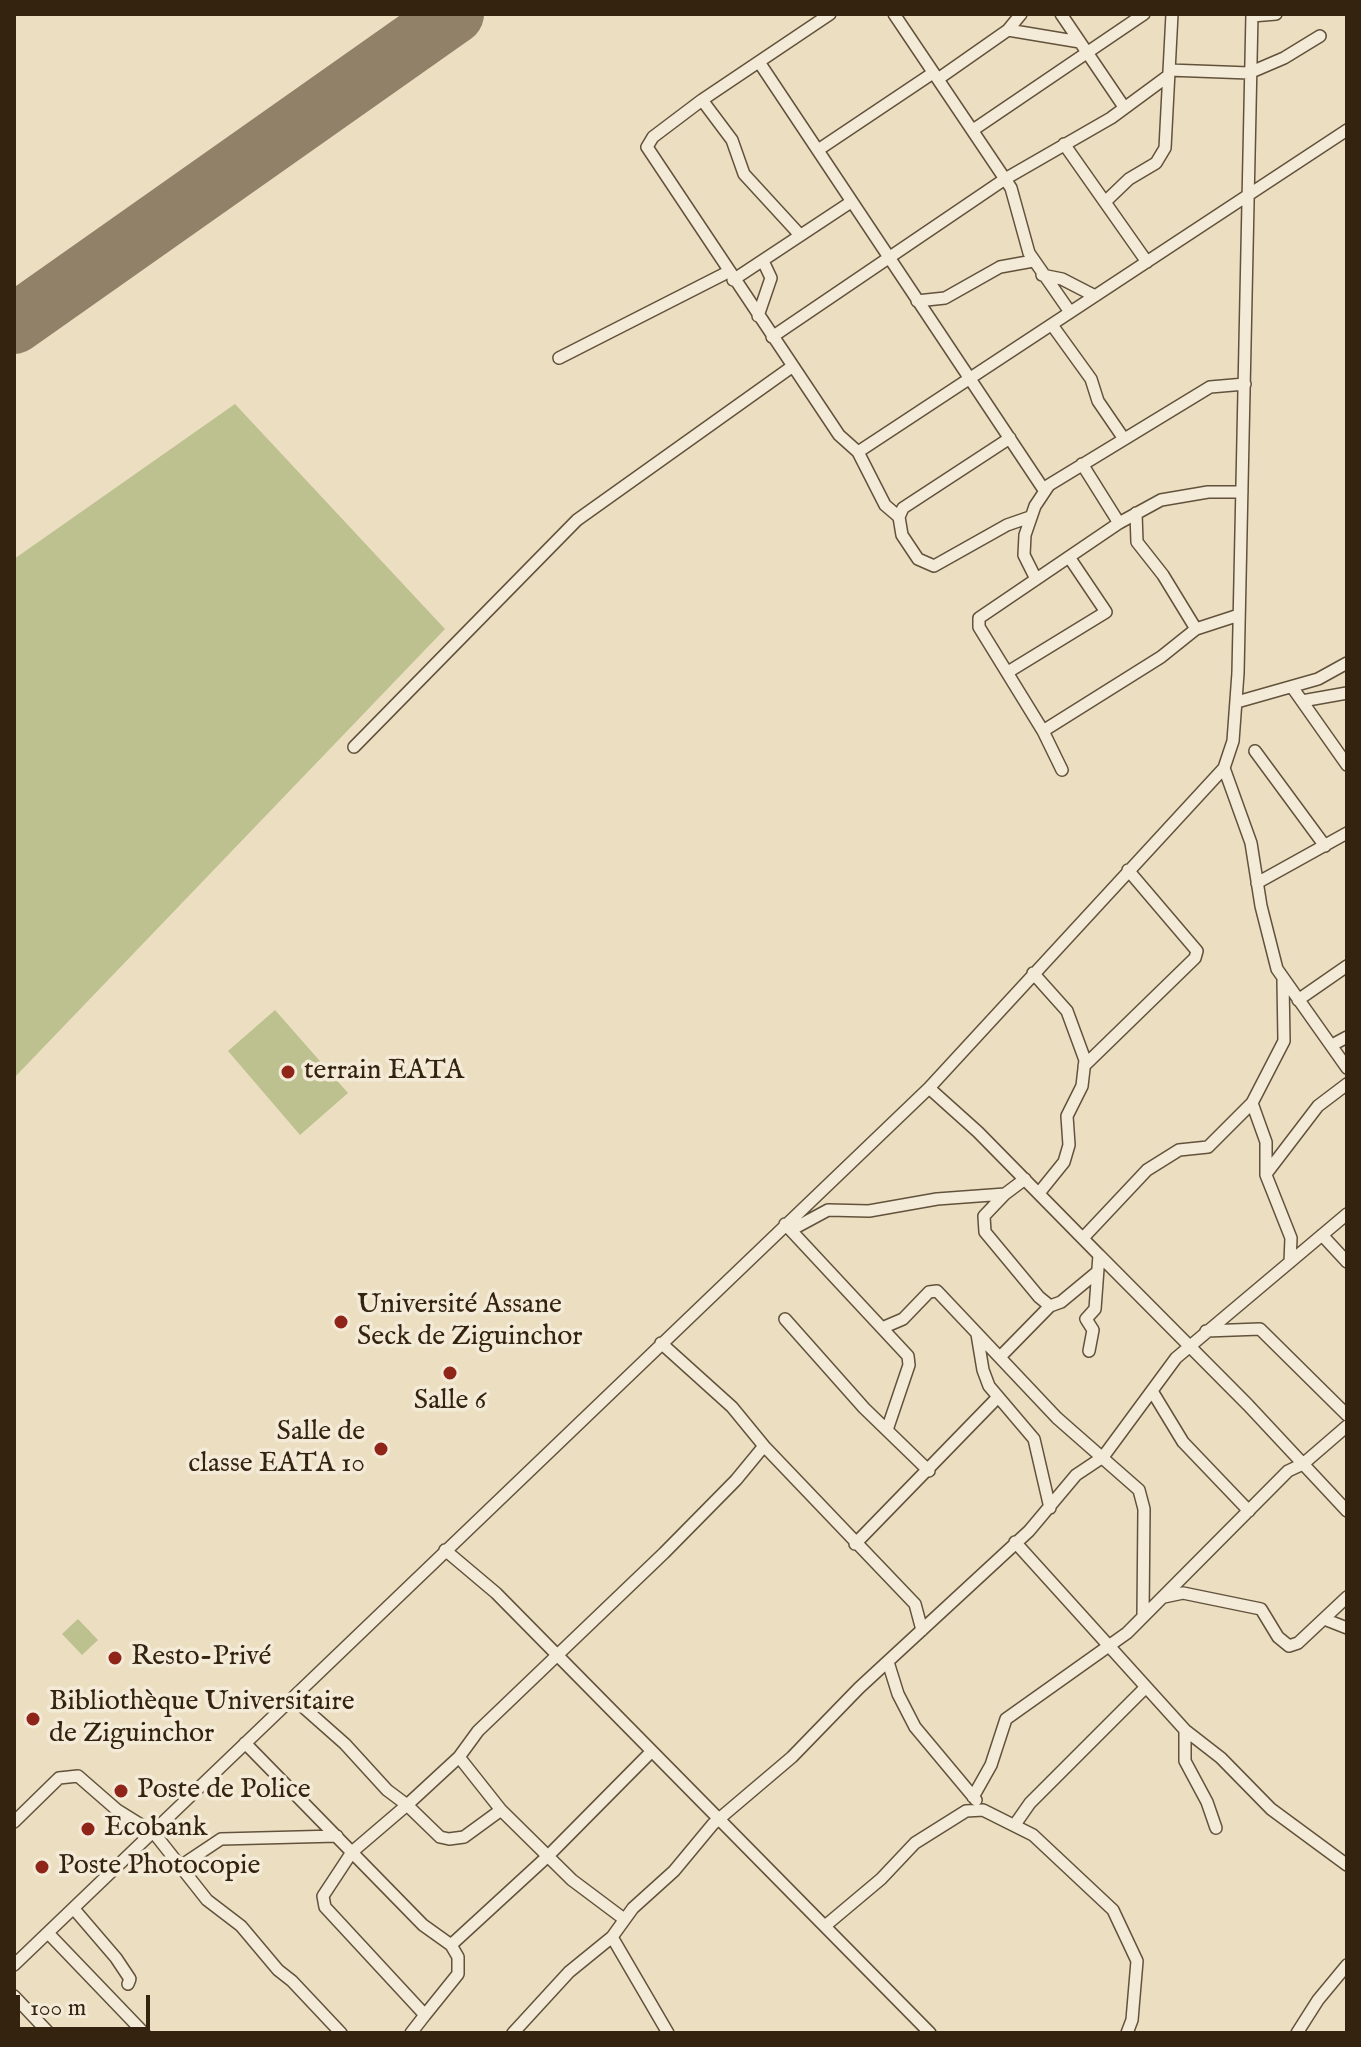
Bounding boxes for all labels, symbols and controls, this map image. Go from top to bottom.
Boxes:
place label: terrain EATA [304,1055,464,1089]
marker: terrain EATA [279,1063,297,1081]
place label: Université Assane Seck de Ziguinchor [357,1289,583,1355]
marker: Université Assane Seck de Ziguinchor [332,1313,350,1331]
marker: Salle 6 [441,1364,459,1382]
place label: Salle 6 [414,1385,486,1419]
place label: Salle de classe EATA 10 [188,1416,365,1482]
marker: Salle de classe EATA 10 [372,1440,390,1458]
place label: Resto-Privé [131,1641,271,1675]
marker: Resto-Privé [106,1649,124,1667]
place label: Bibliothèque Universitaire de Ziguinchor [49,1686,355,1752]
marker: Bibliothèque Universitaire de Ziguinchor [24,1710,42,1728]
place label: Poste de Police [137,1774,311,1808]
marker: Poste de Police [112,1782,130,1800]
place label: Ecobank [104,1812,207,1846]
marker: Ecobank [79,1820,97,1838]
place label: Poste Photocopie [58,1850,260,1884]
marker: Poste Photocopie [33,1858,51,1876]
scale bar [20,1979,154,2029]
text: 100 m [30,1993,86,2024]

